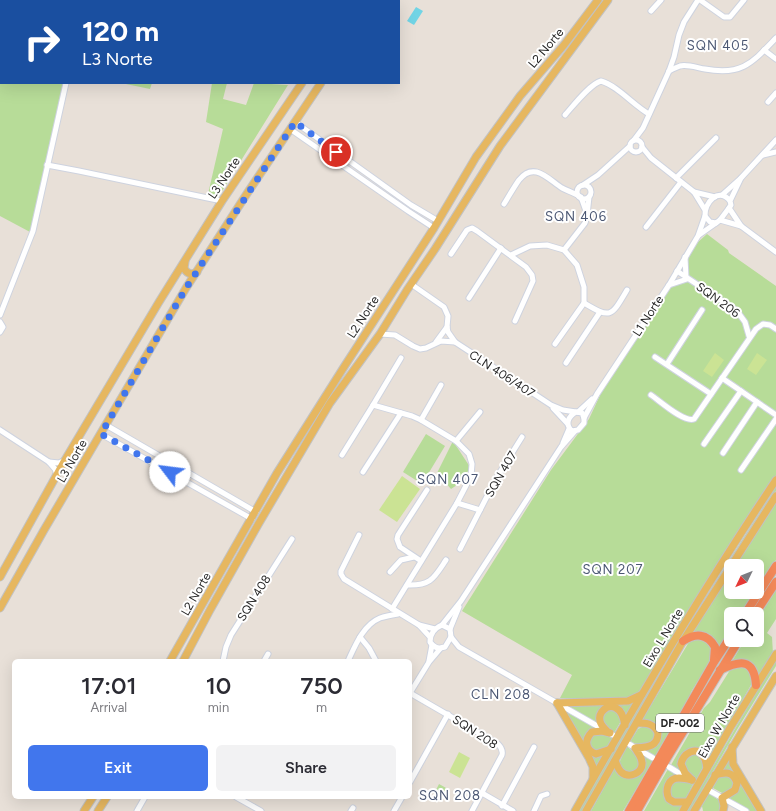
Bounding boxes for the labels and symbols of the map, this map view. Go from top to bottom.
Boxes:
street label: L2 Norte [525,25,567,71]
district label: SQN 405 [687,38,749,53]
pin [319,135,353,169]
street label: L3 Norte [205,154,243,201]
district label: SQN 406 [545,209,607,224]
street label: SQN 206 [694,280,743,321]
street label: L2 Norte [344,293,382,341]
street label: L1 Norte [630,293,667,339]
street label: CLN 406/407 [467,348,538,401]
street label: L3 Norte [54,437,90,485]
street label: SQN 407 [482,448,520,499]
position arrow [149,451,191,493]
district label: SQN 407 [417,472,479,487]
north arrow [724,559,764,599]
district label: SQN 207 [583,562,643,577]
street label: L2 Norte [178,570,214,618]
street label: SQN 408 [234,572,274,624]
street label: Eixo L Norte [640,606,686,670]
district label: CLN 208 [471,687,531,702]
street label: Eixo W Norte [695,691,743,760]
street label: SQN 208 [450,712,500,752]
road number: DF-002 [656,714,704,732]
district label: SQN 208 [419,788,481,803]

